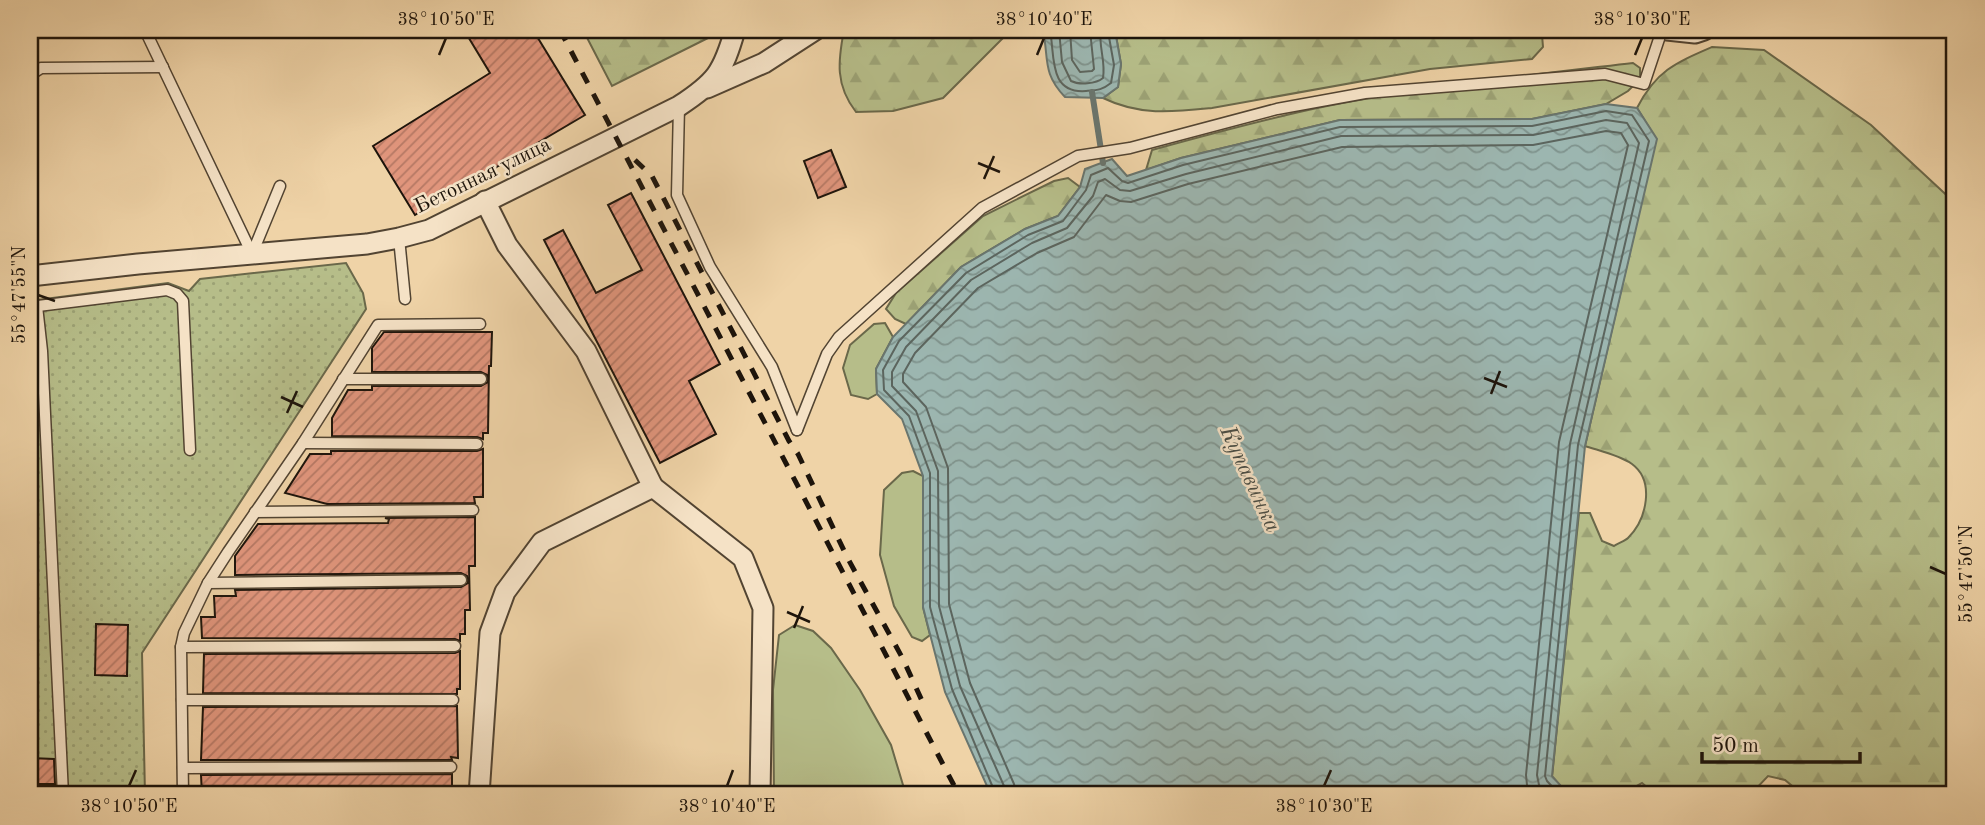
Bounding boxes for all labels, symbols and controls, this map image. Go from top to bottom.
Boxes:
text: 38°10'50"E [398,11,494,29]
text: 38°10'40"E [996,11,1092,29]
text: 38°10'30"E [1594,11,1690,29]
street label: Бетонная улица [412,134,554,218]
text: 55°47'55"N [11,246,29,344]
water label: Купавинка [1214,421,1285,536]
text: 55°47'50"N [1958,525,1976,623]
scale bar [1702,720,1859,764]
text: 50 m [1712,736,1759,757]
text: 38°10'50"E [81,798,177,816]
text: 38°10'40"E [679,798,775,816]
text: 38°10'30"E [1276,798,1372,816]

